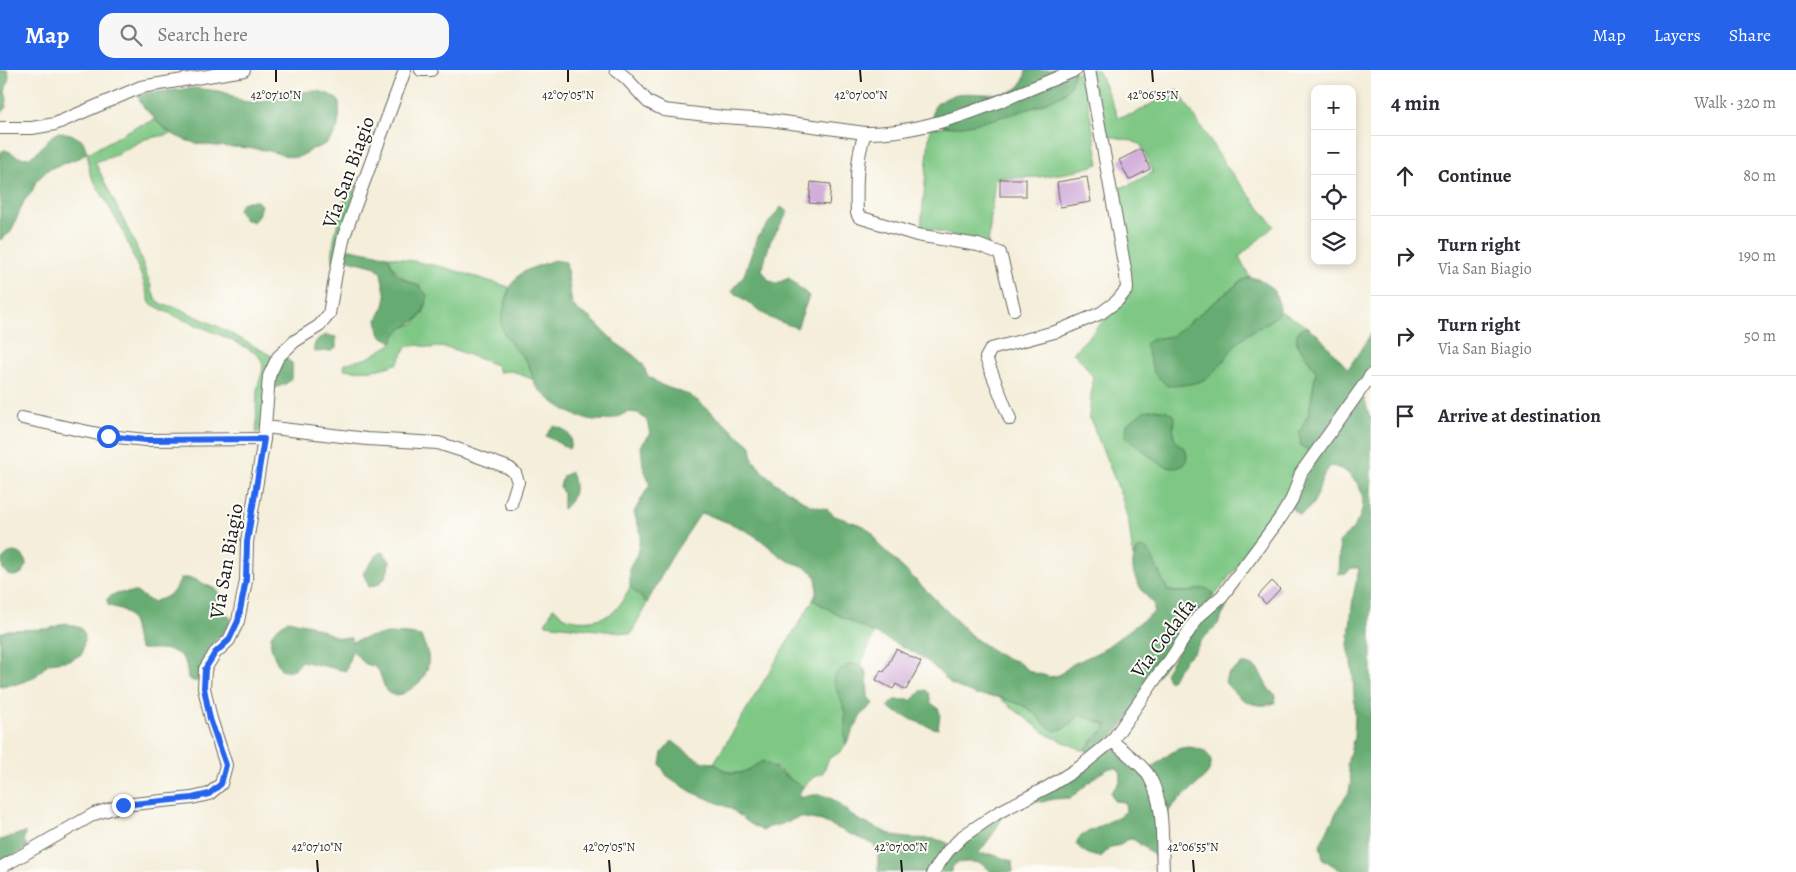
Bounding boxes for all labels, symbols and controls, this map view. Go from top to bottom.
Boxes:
search box [99,13,449,58]
text: Map [25,19,69,51]
icon: search [117,21,145,49]
text: Search here [157,22,248,48]
text: Map [1593,23,1626,47]
text: Layers [1654,23,1701,47]
text: Share [1729,23,1771,47]
map controls [1311,85,1356,265]
button: + [1311,85,1356,130]
text: 42°07'10"N [250,87,302,103]
text: 42°07'05"N [542,87,594,103]
text: 42°07'00"N [834,87,888,103]
text: 42°06'55"N [1127,87,1179,103]
text: 4 min [1391,89,1440,117]
text: Walk · 320 m [1694,92,1776,114]
street label: Via San Biagio [315,113,381,233]
button: − [1311,130,1356,175]
icon: ahead [1391,162,1419,190]
text: Continue [1438,163,1512,189]
text: 80 m [1743,165,1776,187]
button: locate [1311,175,1356,220]
button: layers [1311,220,1356,265]
text: Turn right [1438,232,1520,258]
icon: right [1391,242,1419,270]
text: 190 m [1738,245,1776,267]
text: Via San Biagio [1438,258,1532,280]
text: Turn right [1438,312,1520,338]
icon: right [1391,322,1419,350]
text: 50 m [1744,325,1776,347]
text: Via San Biagio [1438,338,1532,360]
icon: arrive [1391,402,1419,430]
text: Arrive at destination [1438,403,1601,429]
route start [97,425,120,448]
street label: Via San Biagio [203,501,250,622]
street label: Via Codalfa [1124,592,1203,684]
route end [112,794,135,817]
text: 42°07'10"N [291,839,343,855]
text: 42°07'05"N [583,839,635,855]
text: 42°07'00"N [874,839,928,855]
text: 42°06'55"N [1167,839,1219,855]

